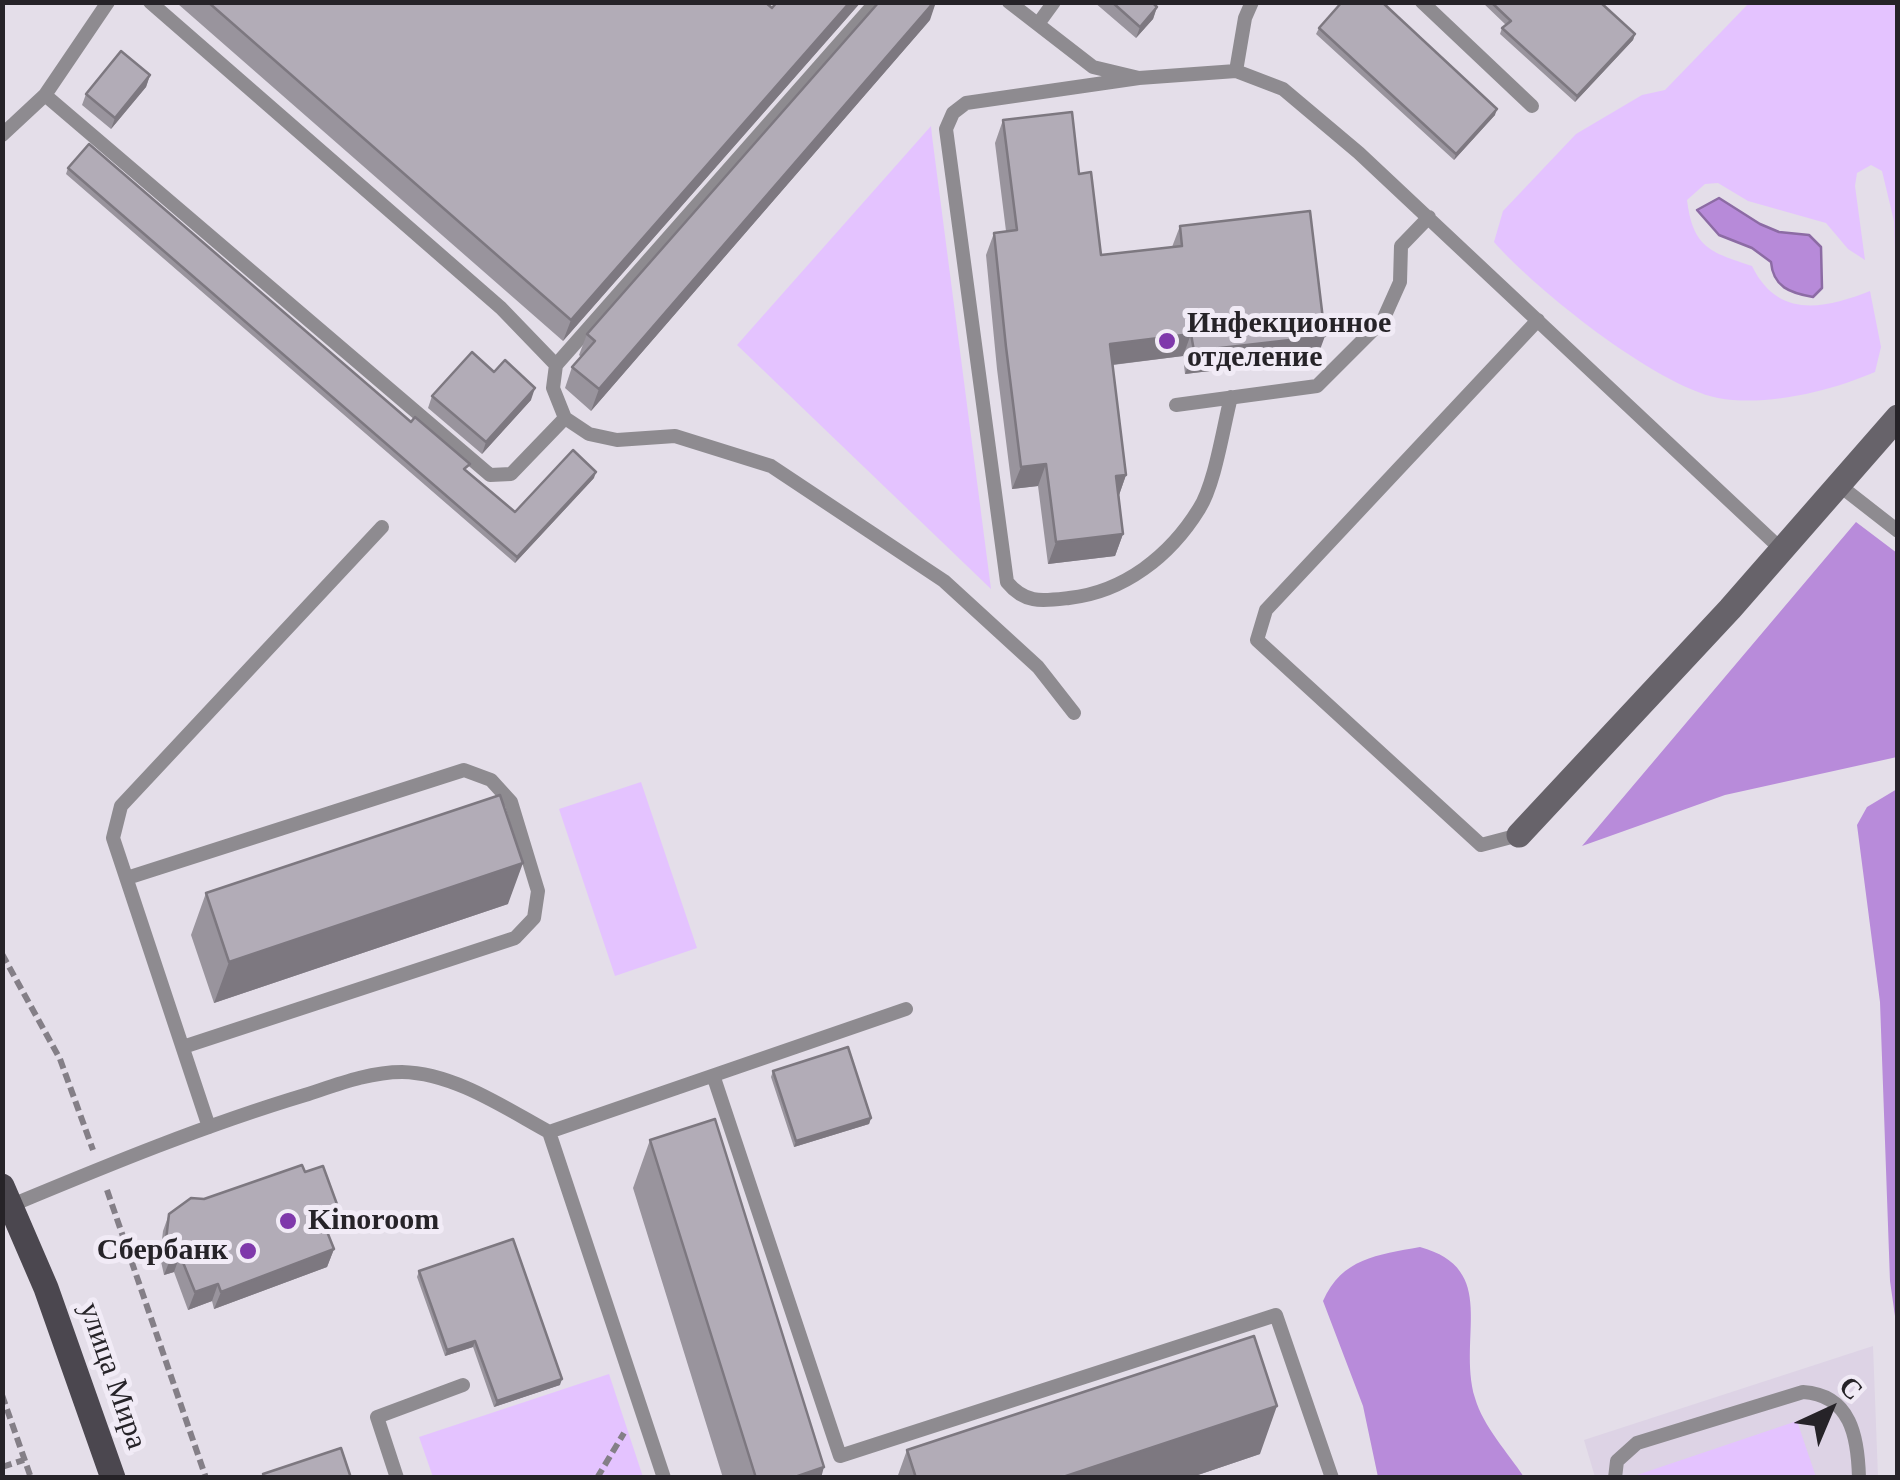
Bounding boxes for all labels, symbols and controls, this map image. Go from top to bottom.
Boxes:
place label: Инфекционное отделение [1187,306,1391,376]
marker: Инфекционное отделение [1156,330,1178,352]
place label: Kinoroom [308,1203,439,1239]
marker: Kinoroom [277,1210,299,1232]
place label: Сбербанк [97,1233,228,1269]
marker: Сбербанк [237,1240,259,1262]
street label: улица Мира [70,1298,154,1454]
north arrow [1780,1360,1880,1460]
text: С [1833,1370,1869,1406]

